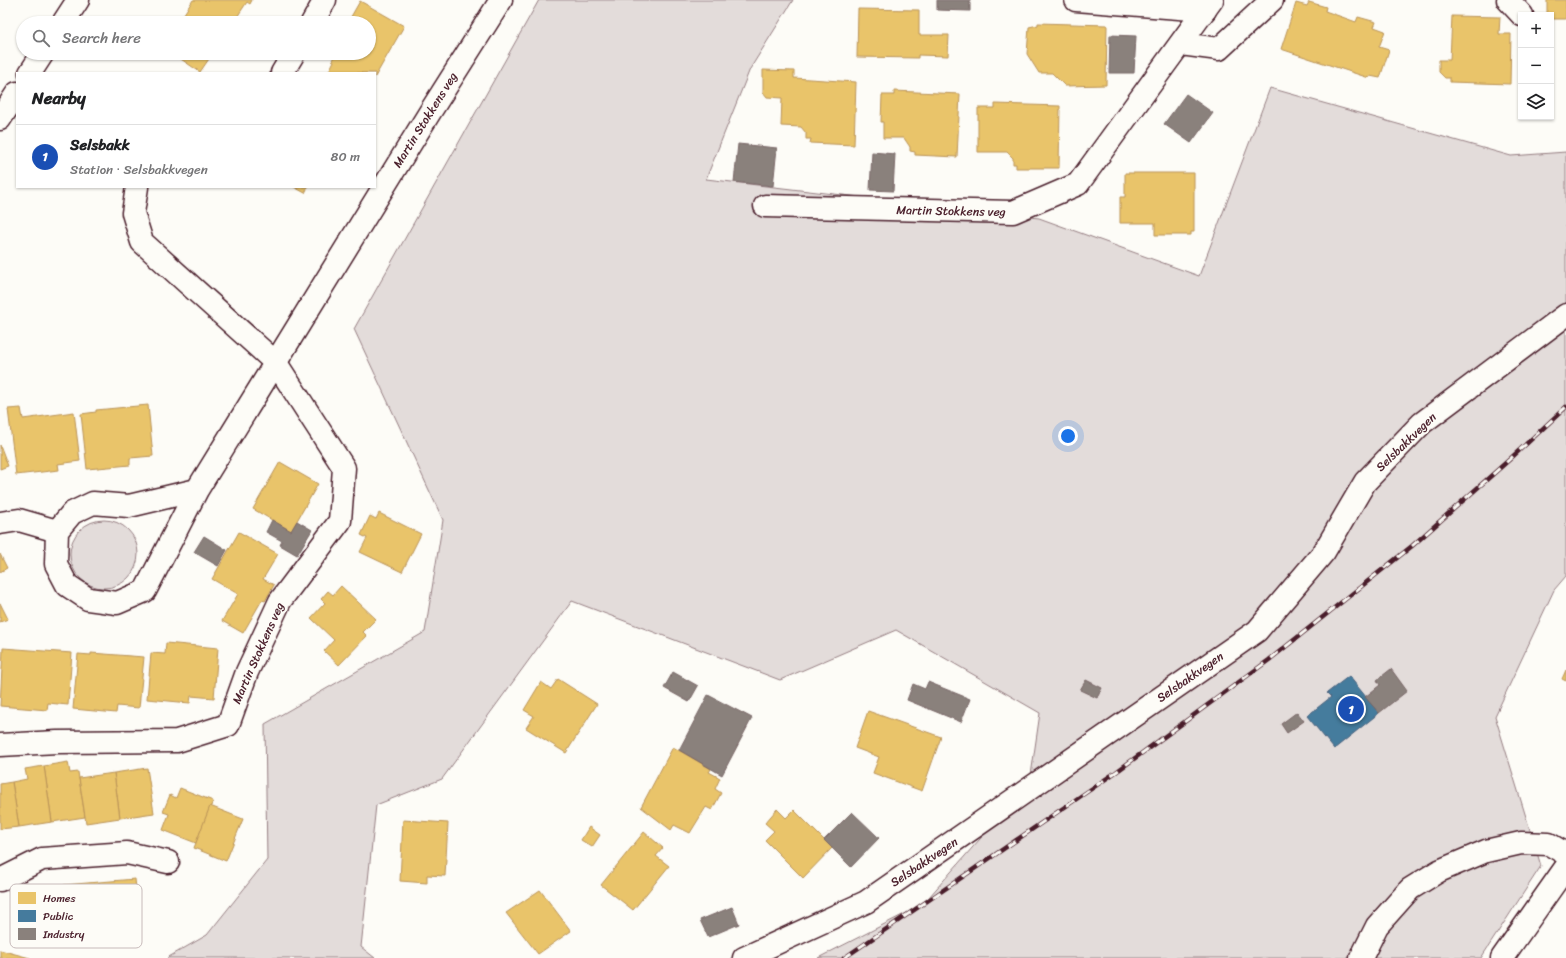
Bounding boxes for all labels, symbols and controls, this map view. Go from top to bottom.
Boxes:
map controls [1518,12,1554,120]
button: + [1518,12,1554,48]
search box [16,16,376,60]
text: Search here [62,25,141,51]
icon: search [30,27,52,49]
button: − [1518,48,1554,84]
street label: Martin Stokkens veg [387,68,463,172]
text: Nearby [32,83,86,113]
button: layers [1518,84,1554,120]
text: Selsbakk [70,132,130,158]
text: 1 [42,145,48,168]
text: 80 m [331,145,360,168]
text: Station · Selsbakkvegen [70,158,208,181]
street label: Martin Stokkens veg [896,199,1006,223]
street label: Selsbakkvegen [1370,407,1442,477]
your location [1058,426,1078,446]
street label: Martin Stokkens veg [226,599,290,707]
street label: Selsbakkvegen [1152,645,1229,708]
pin: 1 [1338,694,1364,724]
street label: Selsbakkvegen [886,831,963,893]
legend [10,884,142,948]
text: Homes [43,889,76,908]
text: Public [43,907,74,926]
text: Industry [42,925,85,944]

